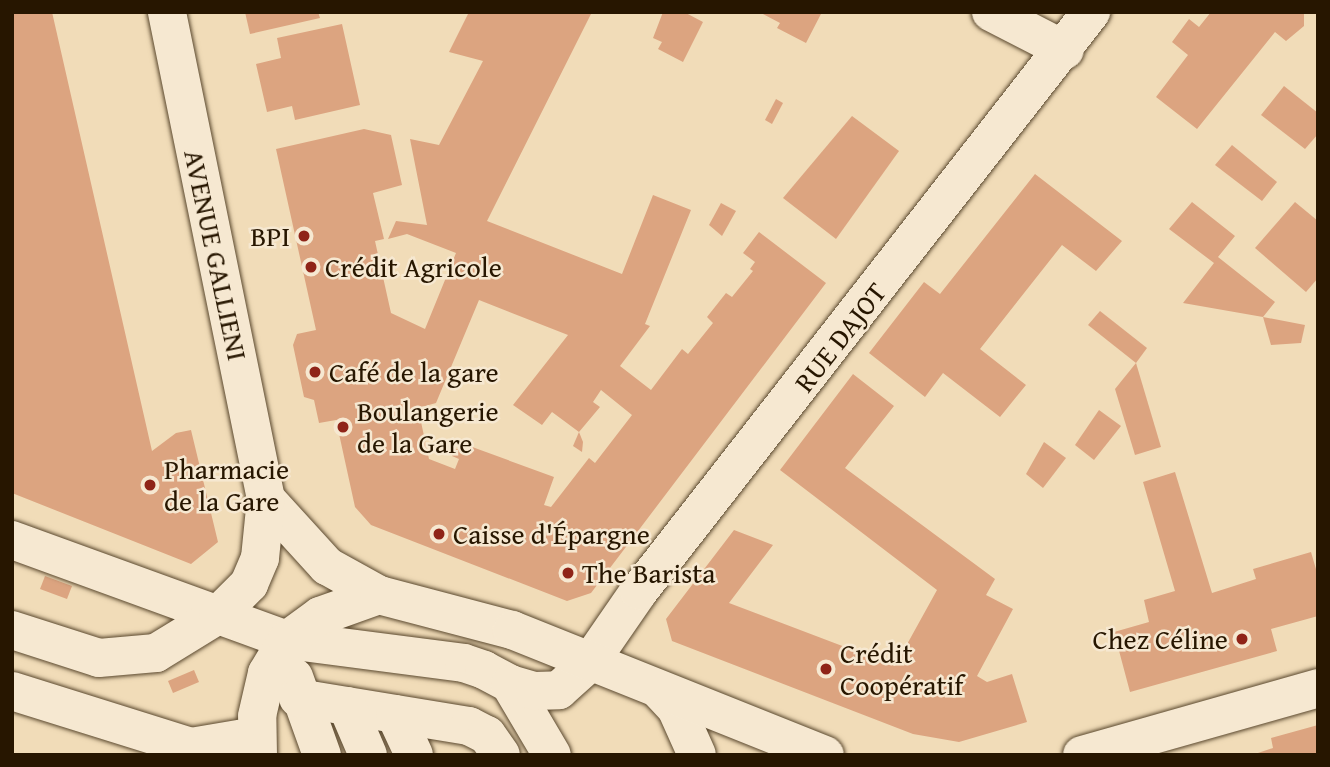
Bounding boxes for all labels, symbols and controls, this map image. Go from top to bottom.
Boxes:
street label: AVENUE GALLIENI [177,146,255,364]
place label: BPI [250,219,290,253]
marker: BPI [296,228,312,244]
place label: Crédit Agricole [325,250,502,284]
marker: Crédit Agricole [303,259,319,275]
street label: RUE DAJOT [787,276,893,398]
place label: Café de la gare [329,355,499,389]
marker: Café de la gare [307,364,323,380]
place label: Boulangerie de la Gare [357,394,499,460]
marker: Boulangerie de la Gare [335,419,351,435]
place label: Pharmacie de la Gare [164,452,289,518]
marker: Pharmacie de la Gare [142,477,158,493]
place label: Caisse d'Épargne [453,517,650,551]
marker: Caisse d'Épargne [431,526,447,542]
place label: The Barista [582,556,715,590]
marker: The Barista [560,565,576,581]
place label: Chez Céline [1093,622,1228,656]
marker: Chez Céline [1234,631,1250,647]
place label: Crédit Coopératif [840,636,963,702]
marker: Crédit Coopératif [818,661,834,677]

